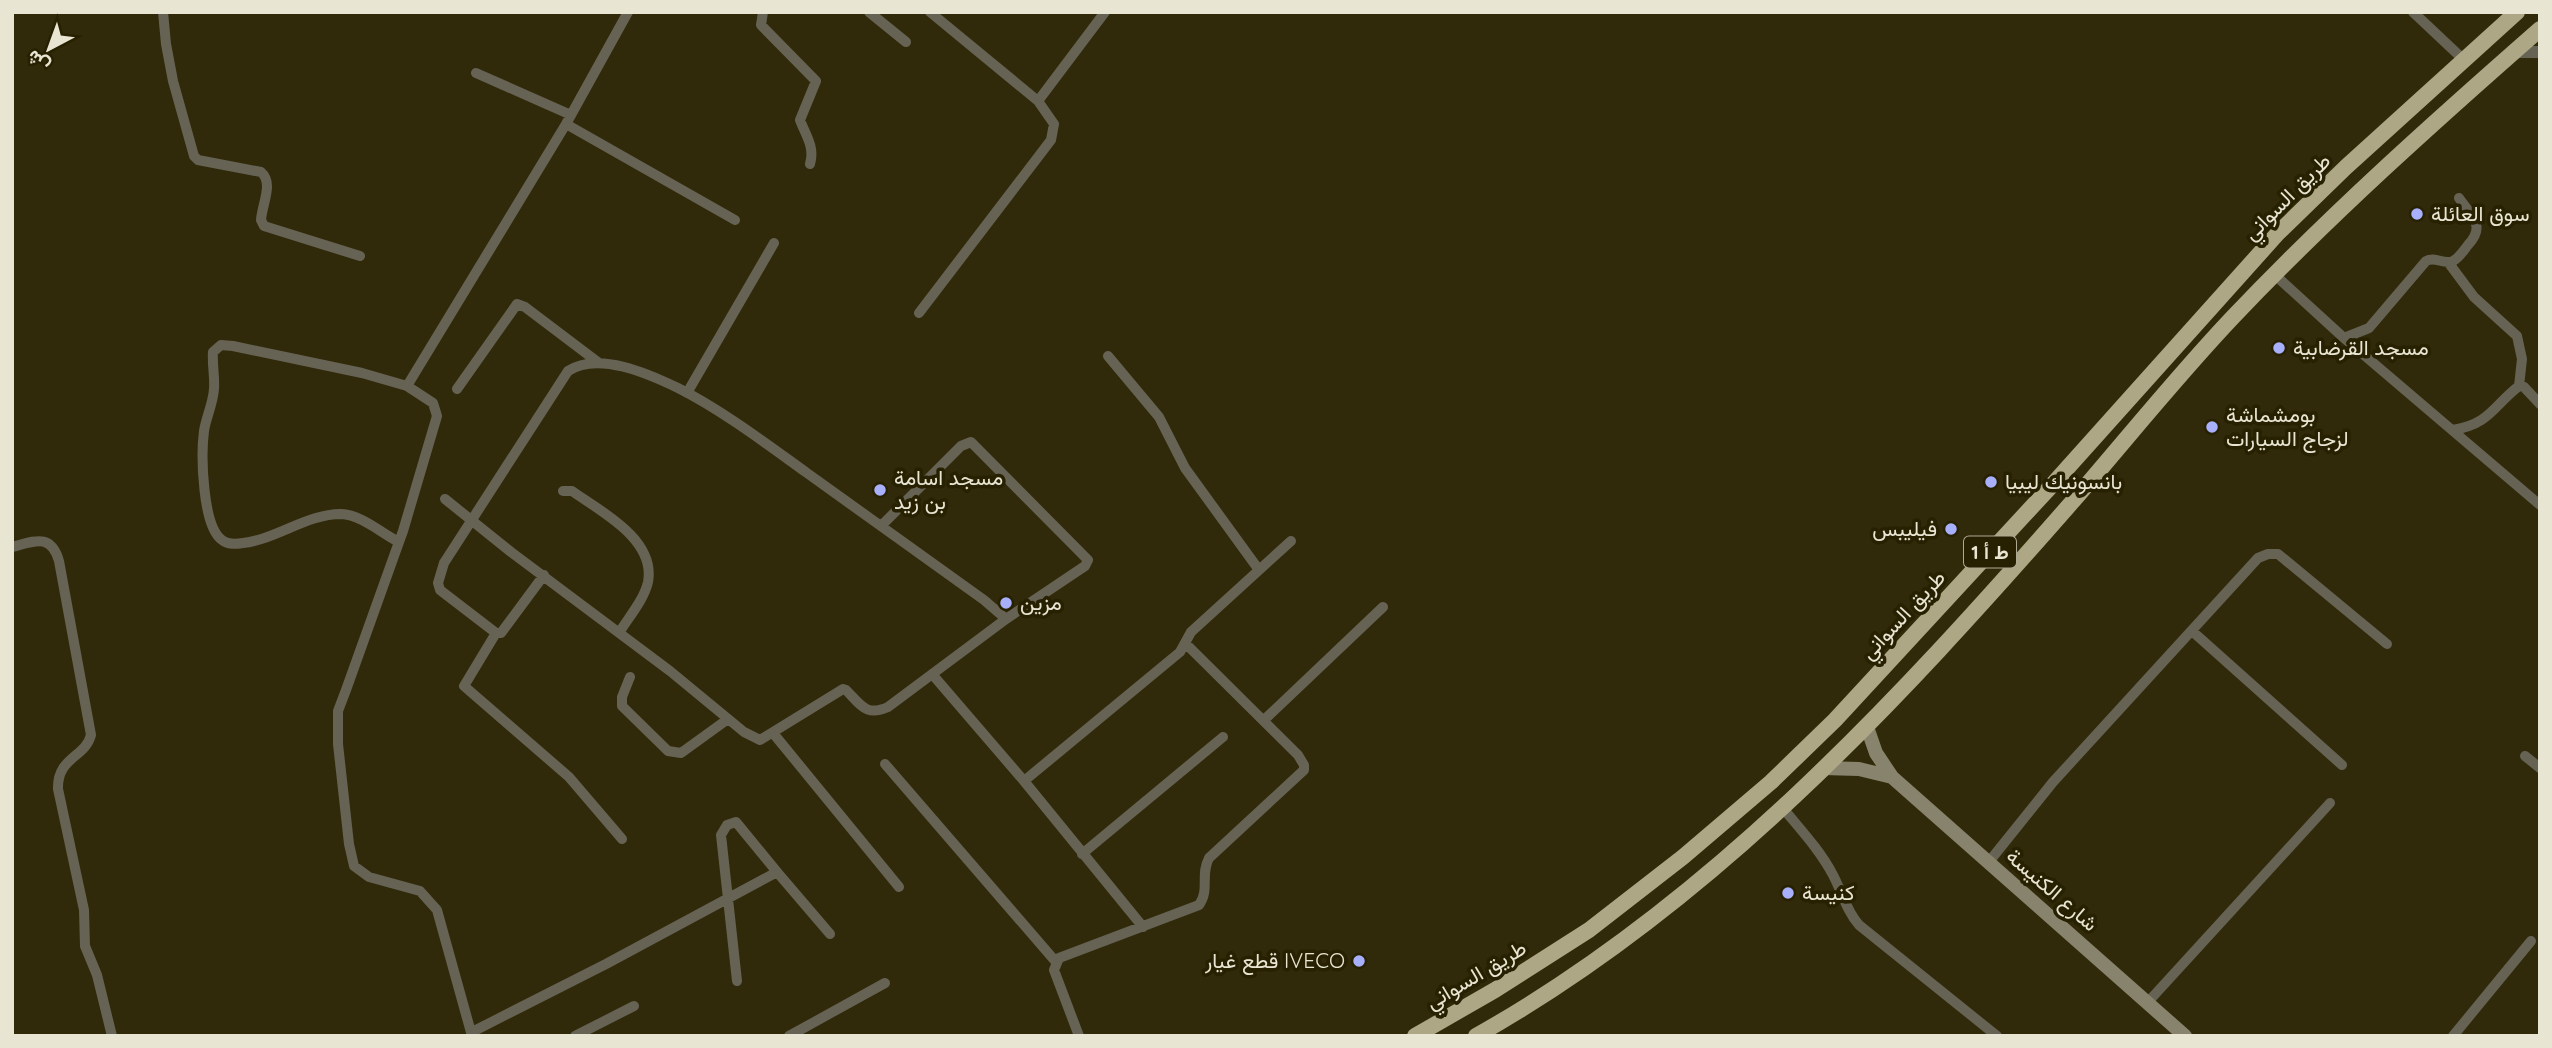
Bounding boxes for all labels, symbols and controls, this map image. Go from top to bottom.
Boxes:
north arrow [14,14,84,84]
text: ش [21,45,54,78]
street label: طريق السواني [2237,147,2339,249]
place label: سوق العائلة [2431,200,2530,227]
marker: سوق العائلة [2409,206,2425,222]
place label: مسجد القرضابية [2293,334,2429,361]
marker: مسجد القرضابية [2271,340,2287,356]
place label: بومشماشة لزجاج السيارات [2226,401,2349,453]
marker: بومشماشة لزجاج السيارات [2204,419,2220,435]
place label: مسجد اسامة بن زيد [894,464,1003,515]
place label: بانسونيك ليبيا [2005,468,2122,495]
marker: بانسونيك ليبيا [1983,474,1999,490]
marker: مسجد اسامة بن زيد [872,482,888,498]
place label: فيليبس [1872,515,1937,541]
marker: فيليبس [1943,521,1959,537]
road number: ط أ 1 [1964,537,2016,568]
street label: طريق السواني [1854,564,1954,668]
place label: مزين [1020,589,1062,616]
marker: مزين [998,595,1014,611]
street label: شارع الكنيسة [2000,842,2104,938]
place label: كنيسة [1802,879,1855,905]
marker: كنيسة [1780,885,1796,901]
street label: طريق السواني [1420,934,1533,1019]
place label: قطع غيار IVECO [1204,947,1345,975]
marker: قطع غيار IVECO [1351,953,1367,969]

